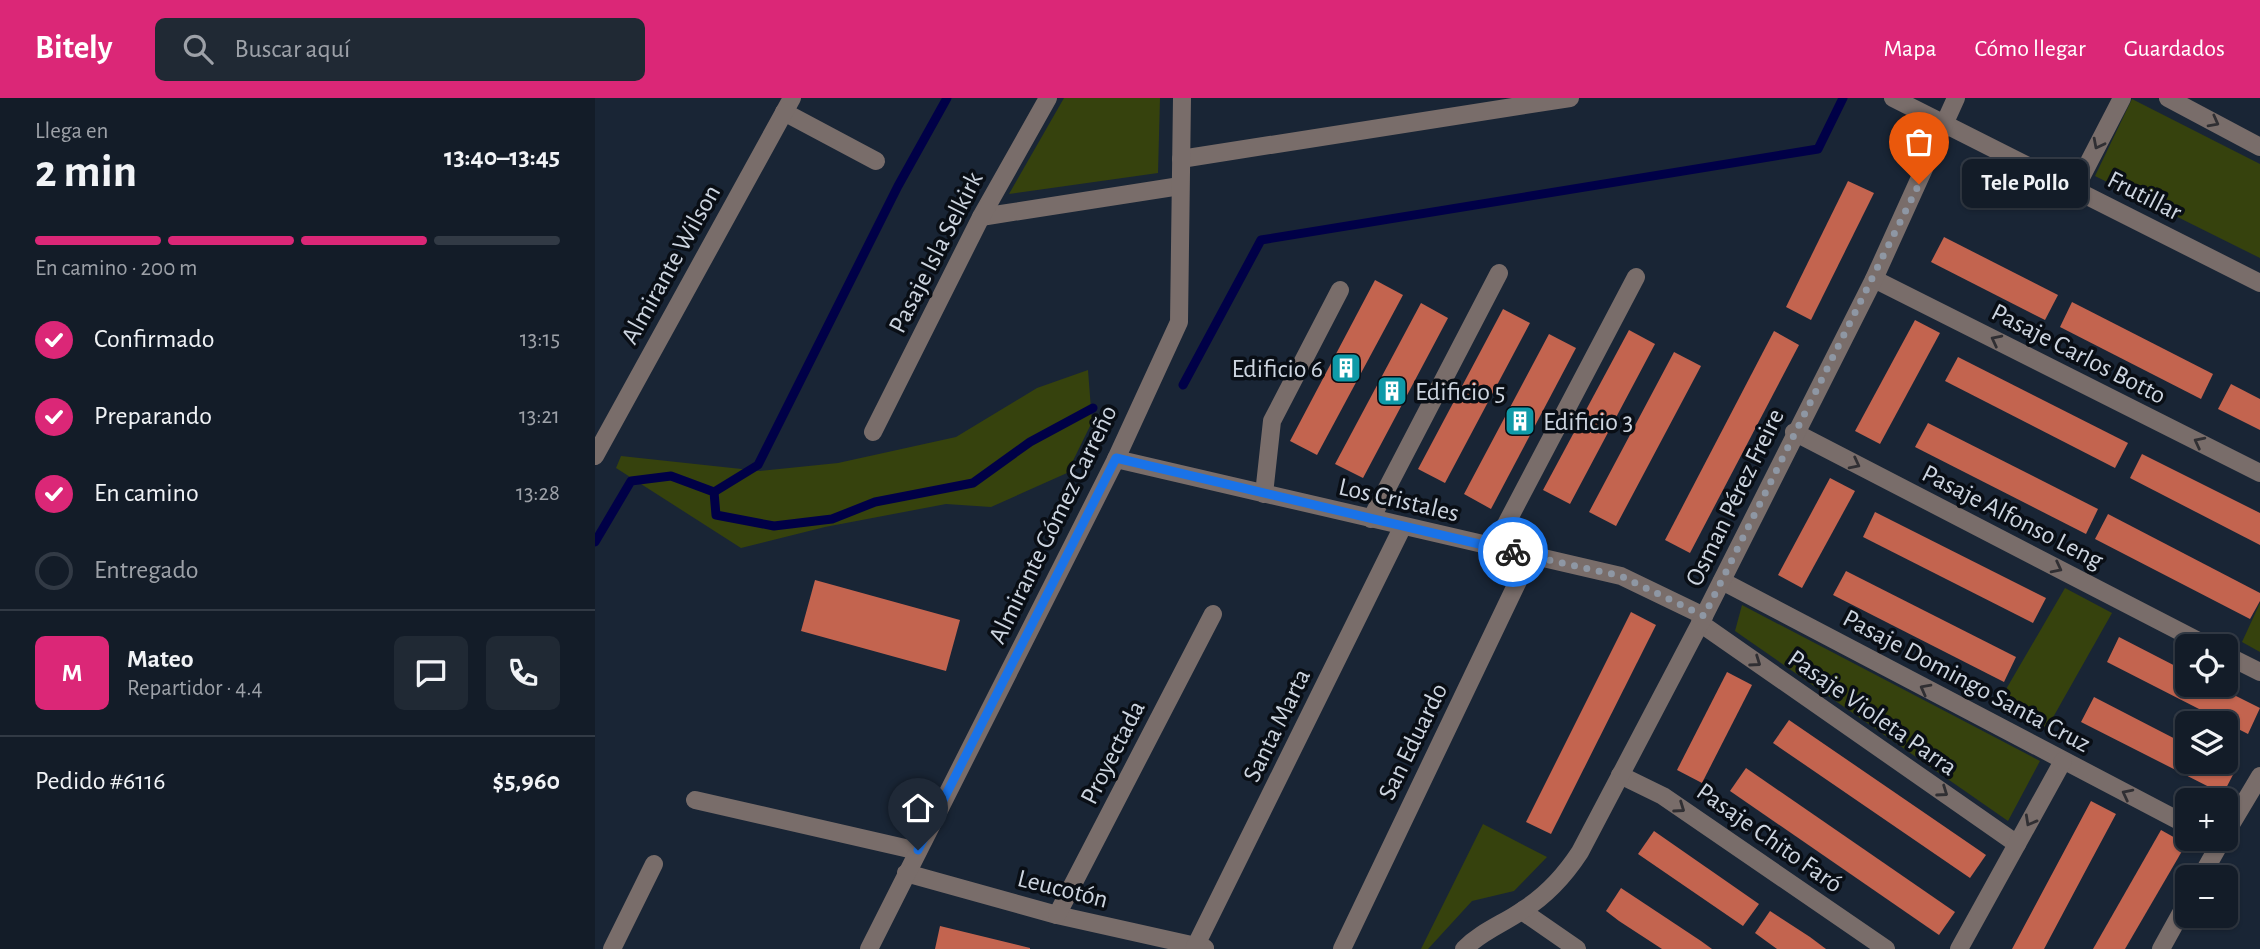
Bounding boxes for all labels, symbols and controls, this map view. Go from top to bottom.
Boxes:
search box [155,18,645,81]
icon: search [179,30,217,68]
text: Bitely [35,32,113,65]
text: Buscar aquí [235,36,350,62]
text: Mapa [1883,37,1937,61]
text: Cómo llegar [1975,37,2086,61]
text: Guardados [2124,37,2225,61]
pin [1889,112,1949,184]
one-way arrow [2207,114,2219,128]
text: Llega en [35,120,108,143]
icon: bag [1900,123,1938,161]
one-way arrow [2093,136,2107,149]
text: 13:40–13:45 [444,144,560,170]
text: 2 min [35,149,137,195]
callout: Tele Pollo [1961,160,2087,208]
street label: Frutillar [2103,166,2186,226]
street label: Pasaje Isla Selkirk [884,168,988,337]
text: Tele Pollo [1981,172,2069,195]
street label: Almirante Wilson [616,181,725,348]
text: En camino · 200 m [35,257,197,280]
street label: Pasaje Carlos Botto [1987,299,2170,409]
icon: check [35,321,73,359]
text: Confirmado [94,326,215,352]
text: 13:15 [520,328,560,351]
one-way arrow [1991,335,2003,349]
building icon: Edificio 6 [1329,351,1363,385]
place label: Edificio 6 [1231,356,1323,382]
building icon: Edificio 5 [1375,374,1409,408]
place label: Edificio 5 [1415,379,1505,405]
icon: check [35,398,73,436]
street label: Almirante Gómez Carreño [984,401,1122,648]
text: Preparando [94,403,212,429]
building icon: Edificio 3 [1503,404,1537,438]
text: 13:21 [519,405,560,428]
street label: Osman Pérez Freire [1681,405,1789,590]
place label: Edificio 3 [1543,409,1633,435]
one-way arrow [2194,437,2206,451]
one-way arrow [1848,455,1860,469]
street label: Pasaje Alfonso Leng [1918,460,2108,574]
street label: Los Cristales [1336,473,1462,526]
icon: check [35,475,73,513]
text: En camino [94,480,199,506]
text: 13:28 [516,482,560,505]
courier [1478,517,1548,587]
icon: bike [1494,533,1532,571]
text: Entregado [94,557,199,583]
one-way arrow [2050,559,2062,573]
street label: Pasaje Domingo Santa Cruz [1839,605,2095,757]
map controls [2175,634,2238,928]
button: locate [2175,634,2238,697]
button: chat [394,636,468,710]
button: phone [486,636,560,710]
street label: Pasaje Violeta Parra [1783,645,1962,781]
text: Mateo [127,646,194,672]
one-way arrow [1748,654,1761,666]
text: M [62,660,82,686]
street label: Santa Marta [1238,665,1315,786]
text: Repartidor · 4.4 [127,677,263,700]
street label: San Eduardo [1374,679,1452,804]
one-way arrow [1920,683,1932,697]
street label: Proyectada [1076,696,1150,808]
button: layers [2175,711,2238,774]
text: Pedido #6116 [35,768,165,794]
text: $5,960 [492,768,560,794]
pin [888,778,948,850]
street label: Pasaje Chito Faró [1692,778,1847,898]
one-way arrow [1935,784,1948,796]
one-way arrow [2122,788,2134,802]
button: + [2175,788,2238,851]
icon: home [899,789,937,827]
one-way arrow [1672,800,1685,812]
one-way arrow [2025,813,2038,826]
street label: Leucotón [1015,865,1111,913]
button: − [2175,865,2238,928]

